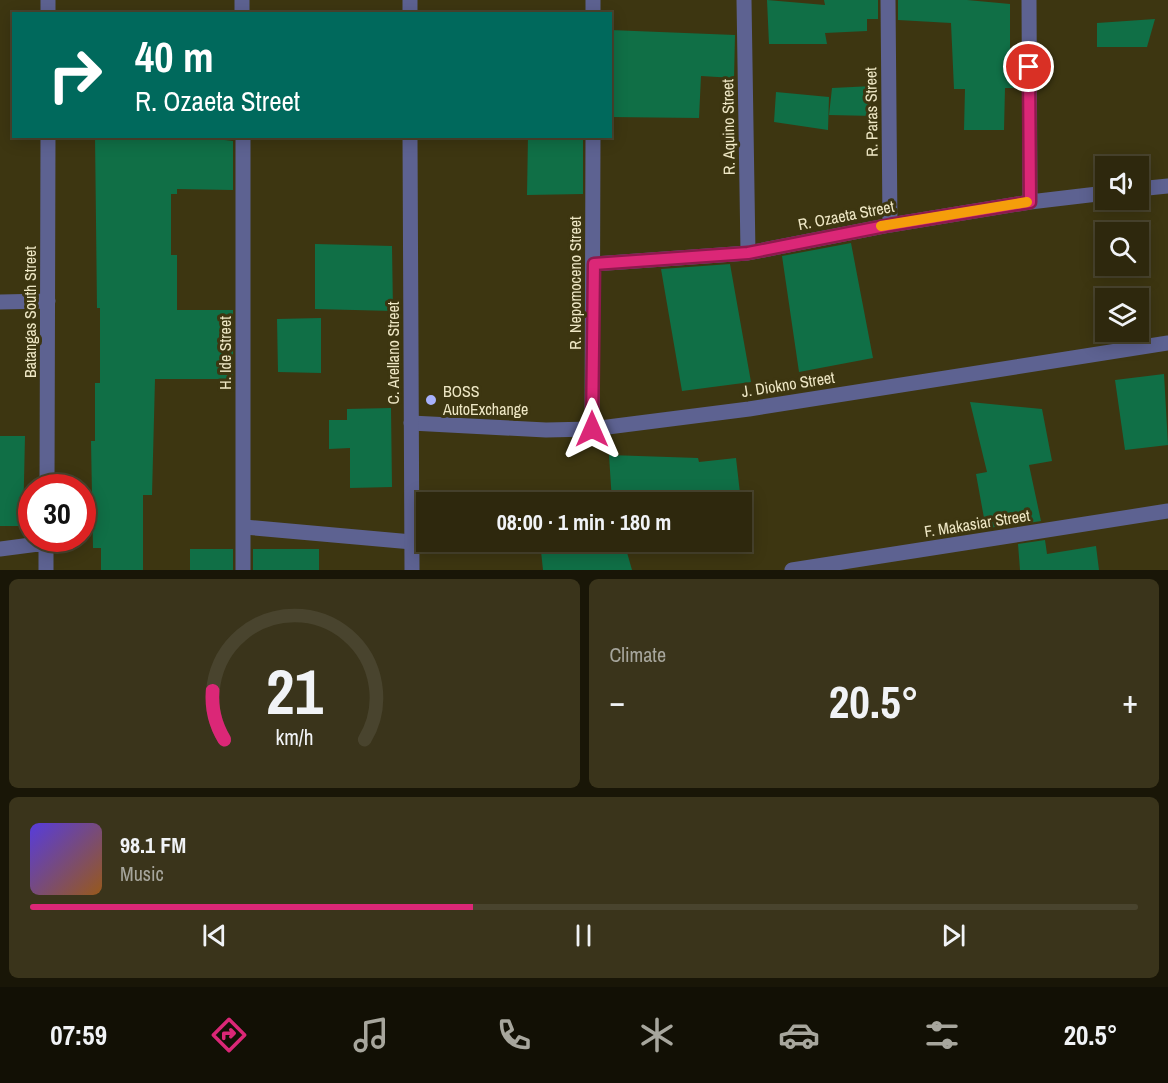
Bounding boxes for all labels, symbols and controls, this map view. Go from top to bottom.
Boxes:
text: 40 m [135,29,214,85]
icon: right [36,36,114,114]
pin [1003,41,1054,92]
icon: arrive [1012,50,1045,83]
street label: R. Paras Street [859,67,883,157]
street label: R. Aquino Street [716,78,740,175]
text: R. Ozaeta Street [135,83,300,119]
map controls [1095,156,1149,342]
button: sound [1095,156,1149,210]
street label: R. Ozaeta Street [796,195,896,235]
street label: R. Nepomoceno Street [564,216,586,350]
button: search [1095,222,1149,276]
street label: Batangas South Street [19,246,41,378]
button: layers [1095,288,1149,342]
street label: C. Arellano Street [382,301,404,404]
street label: H. Ide Street [214,316,236,390]
street label: J. Diokno Street [740,366,837,402]
place label: BOSS AutoExchange [442,380,528,420]
marker: BOSS AutoExchange [424,393,438,407]
position arrow [560,397,624,461]
speed limit sign: 30 [18,474,96,552]
street label: F. Makasiar Street [923,504,1032,542]
text: 08:00 · 1 min · 180 m [497,507,671,537]
text: Climate [610,641,666,668]
text: 21 [266,649,323,733]
text: 20.5° [829,671,919,732]
text: − [610,679,625,723]
text: + [1122,679,1138,723]
text: km/h [275,724,313,753]
text: 98.1 FM [120,830,186,860]
text: Music [120,860,164,887]
icon: previous [198,919,231,952]
icon: pause [567,919,600,952]
icon: next [937,919,970,952]
icon: directions [208,1014,250,1056]
icon: music [350,1014,392,1056]
icon: phone [493,1014,535,1056]
icon: climate [636,1014,678,1056]
icon: car [778,1014,820,1056]
icon: filters [921,1014,963,1056]
text: 07:59 [50,1017,107,1053]
text: 20.5° [1064,1017,1118,1053]

